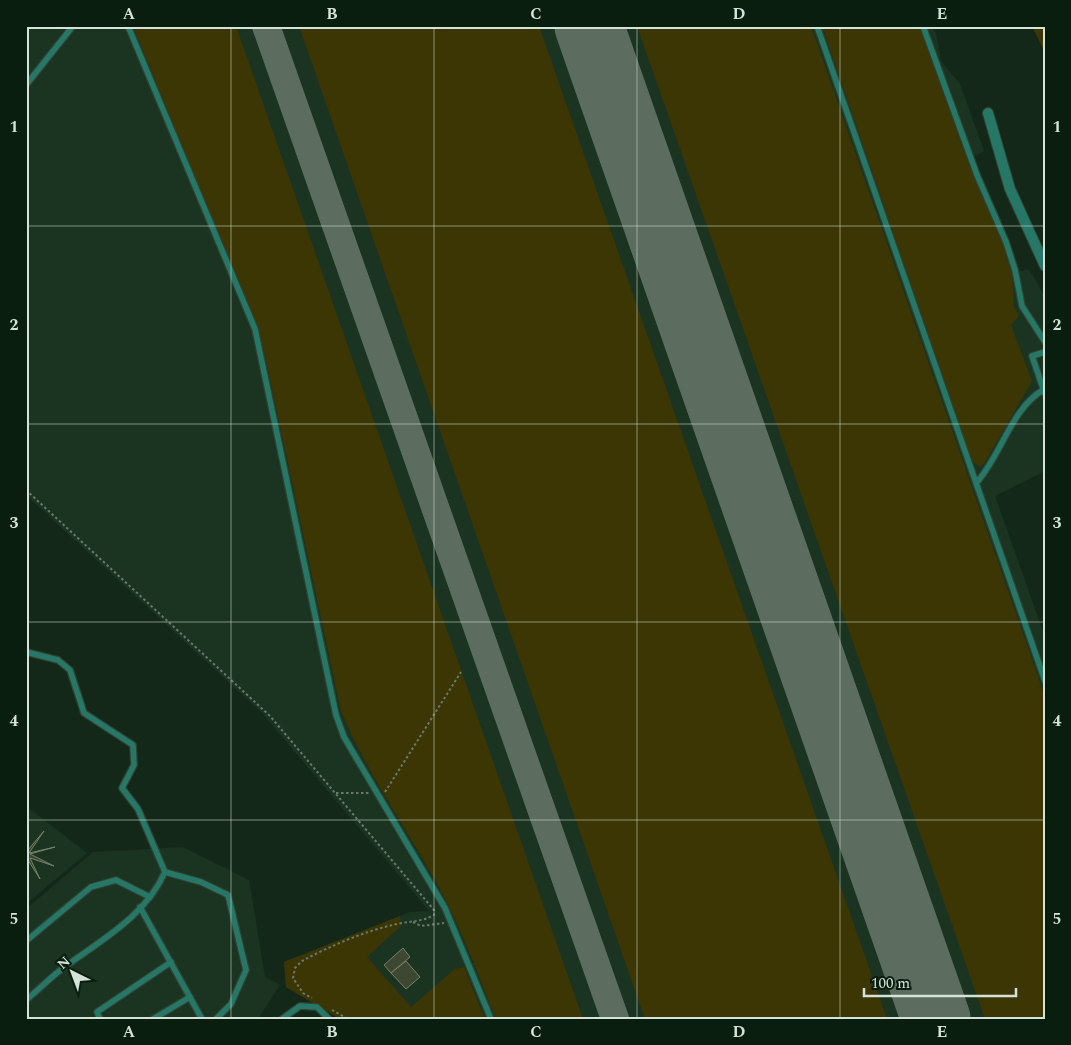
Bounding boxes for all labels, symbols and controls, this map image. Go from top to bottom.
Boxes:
text: A [123,2,136,26]
text: B [326,2,338,26]
text: C [530,2,542,26]
text: D [733,2,746,26]
text: E [937,2,947,26]
text: 1 [10,115,18,139]
text: 1 [1053,115,1061,139]
text: 2 [10,313,19,337]
text: 2 [1053,313,1062,337]
text: 3 [10,511,19,535]
text: 3 [1053,511,1062,535]
text: 4 [10,709,19,733]
text: 4 [1053,709,1062,733]
text: 5 [10,907,18,931]
text: 5 [1053,907,1061,931]
north arrow [48,948,98,998]
text: N [52,951,75,974]
scale bar [864,965,1016,997]
text: 100 m [871,972,910,995]
text: A [123,1020,136,1044]
text: B [326,1020,338,1044]
text: C [530,1020,542,1044]
text: D [733,1020,746,1044]
text: E [937,1020,947,1044]

